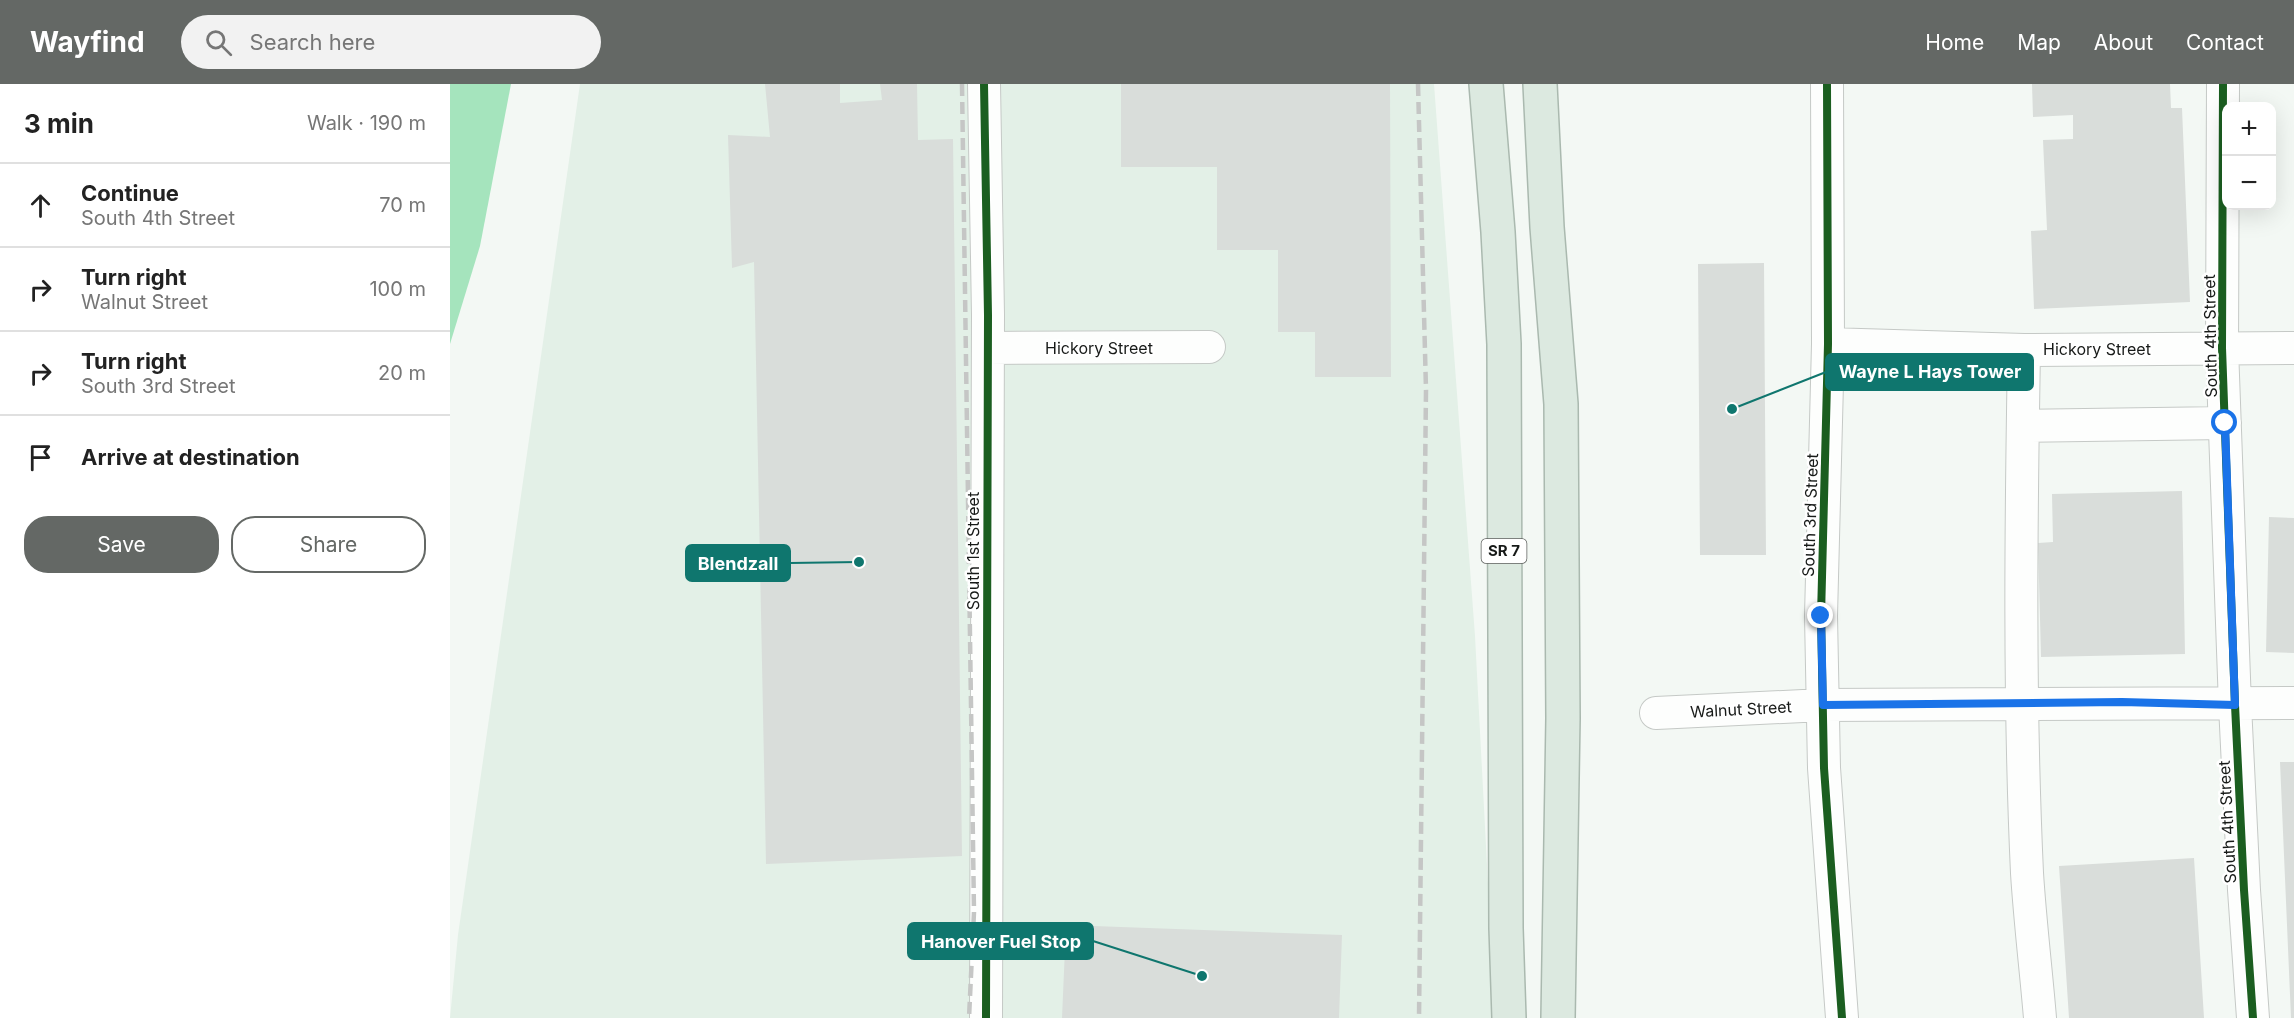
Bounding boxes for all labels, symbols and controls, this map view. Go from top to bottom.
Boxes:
search box [181,15,601,69]
text: Wayfind [30,25,145,59]
icon: search [202,26,235,59]
text: Search here [250,29,375,55]
text: Home [1925,30,1984,55]
text: Map [2017,30,2061,55]
text: About [2094,30,2153,55]
text: Contact [2186,30,2264,55]
map controls [2222,102,2276,210]
button: + [2222,102,2276,156]
text: 3 min [24,108,94,139]
text: Walk · 190 m [307,111,426,135]
button: − [2222,156,2276,210]
text: Continue [81,180,179,206]
icon: ahead [24,189,57,222]
text: 70 m [379,193,426,217]
text: South 4th Street [81,206,235,230]
text: Turn right [81,264,187,290]
icon: right [24,273,57,306]
street label: South 4th Street [2199,274,2221,398]
text: 100 m [369,277,426,301]
text: Walnut Street [81,290,208,314]
street label: Hickory Street [1045,338,1153,358]
street label: Hickory Street [2043,339,2151,359]
text: Turn right [81,348,187,374]
callout: Wayne L Hays Tower [1826,354,2033,390]
icon: right [24,357,57,390]
text: 20 m [378,361,426,385]
text: Wayne L Hays Tower [1839,361,2021,382]
text: South 3rd Street [81,374,236,398]
route start [2211,409,2237,435]
icon: arrive [24,441,57,474]
text: Arrive at destination [81,444,300,470]
street label: South 3rd Street [1798,453,1822,577]
street label: South 1st Street [963,492,983,610]
button: Save [24,516,219,573]
button: Share [231,516,426,573]
road number: SR 7 [1482,539,1526,563]
callout: Blendzall [686,545,790,581]
text: Blendzall [698,553,778,574]
route end [1807,602,1833,628]
street label: Walnut Street [1690,696,1792,722]
street label: South 4th Street [2214,760,2240,884]
callout: Hanover Fuel Stop [908,923,1093,959]
text: Hanover Fuel Stop [921,931,1081,952]

